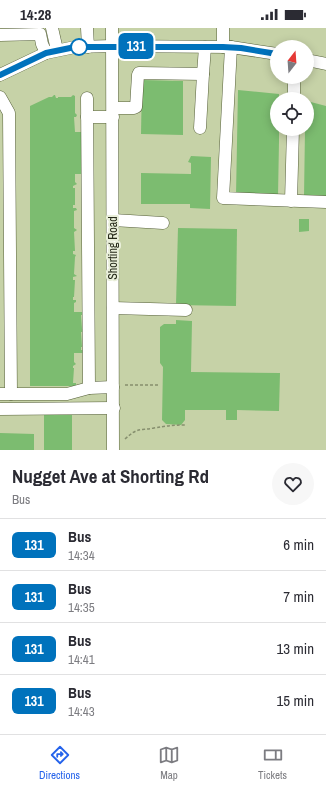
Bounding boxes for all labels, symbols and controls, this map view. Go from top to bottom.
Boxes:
text: 14:28 [20,4,51,25]
line badge: 131 [113,33,159,59]
text: 131 [126,37,146,55]
unlabelled marker [70,38,88,56]
north arrow [270,40,314,84]
map controls [270,40,314,136]
button: locate [270,92,314,136]
street label: Shorting Road [105,216,121,280]
text: Nugget Ave at Shorting Rd [12,463,209,489]
button: heart [272,463,314,505]
text: Bus [12,491,30,508]
text: Bus [68,526,91,547]
text: 6 min [283,534,314,555]
text: 131 [24,536,44,554]
text: 14:34 [68,547,95,564]
text: Bus [68,578,91,599]
text: 7 min [283,586,314,607]
text: 131 [24,588,44,606]
text: 14:35 [68,599,95,616]
text: Bus [68,630,91,651]
text: 13 min [276,638,314,659]
text: 131 [24,640,44,658]
text: 14:41 [68,651,95,668]
text: Bus [68,682,91,703]
text: 15 min [276,690,314,711]
text: 131 [24,692,44,710]
text: 14:43 [68,703,95,720]
tab: Directions [39,744,80,782]
tab: Map [158,744,180,782]
tab: Tickets [258,744,287,782]

